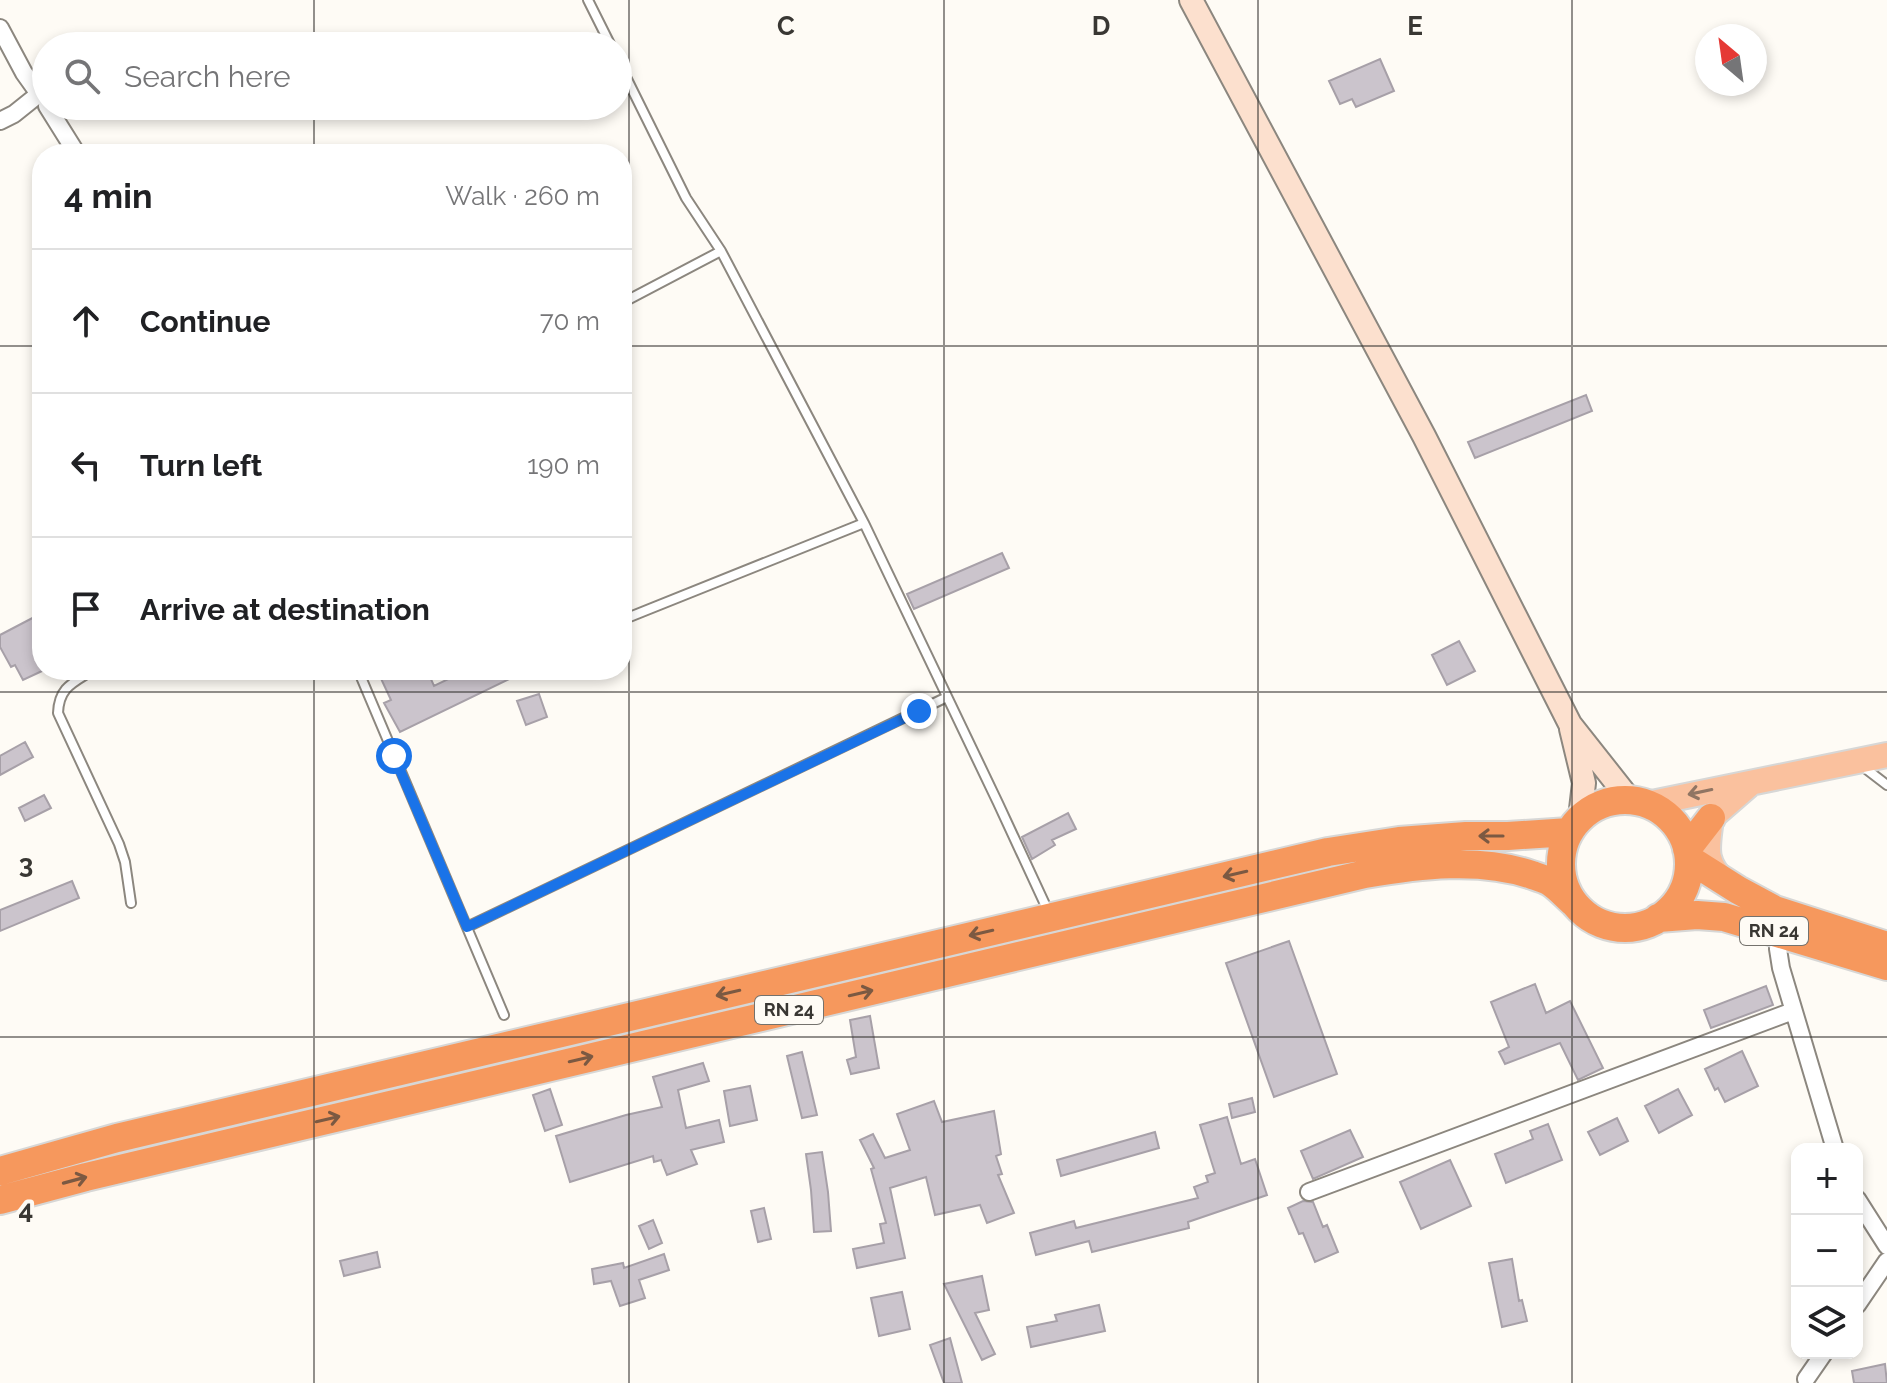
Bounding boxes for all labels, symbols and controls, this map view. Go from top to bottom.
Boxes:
text: C [777,11,795,41]
text: D [1092,11,1110,41]
text: E [1407,11,1423,41]
north arrow [1695,24,1767,96]
search box [32,32,632,120]
icon: search [60,54,104,98]
text: Search here [124,59,291,94]
text: 4 min [64,176,152,216]
text: Walk · 260 m [445,181,600,211]
icon: ahead [64,299,108,343]
text: Continue [140,304,271,339]
text: 70 m [540,306,600,336]
icon: left [64,443,108,487]
text: Turn left [140,448,262,483]
text: 190 m [527,450,600,480]
icon: arrive [64,587,108,631]
text: Arrive at destination [140,592,430,627]
route end [901,693,937,729]
route start [376,738,412,774]
one-way arrow [1688,786,1714,801]
one-way arrow [1478,828,1505,844]
text: 3 [19,849,33,879]
one-way arrow [1222,867,1248,882]
road number: RN 24 [1740,917,1808,945]
one-way arrow [969,927,995,942]
one-way arrow [848,985,874,1000]
one-way arrow [716,987,742,1002]
road number: RN 24 [755,996,823,1024]
one-way arrow [568,1051,593,1066]
one-way arrow [315,1111,340,1126]
map controls [1791,1143,1863,1359]
button: + [1791,1143,1863,1215]
one-way arrow [62,1171,88,1186]
text: 4 [19,1195,33,1225]
button: − [1791,1215,1863,1287]
button: layers [1791,1287,1863,1359]

